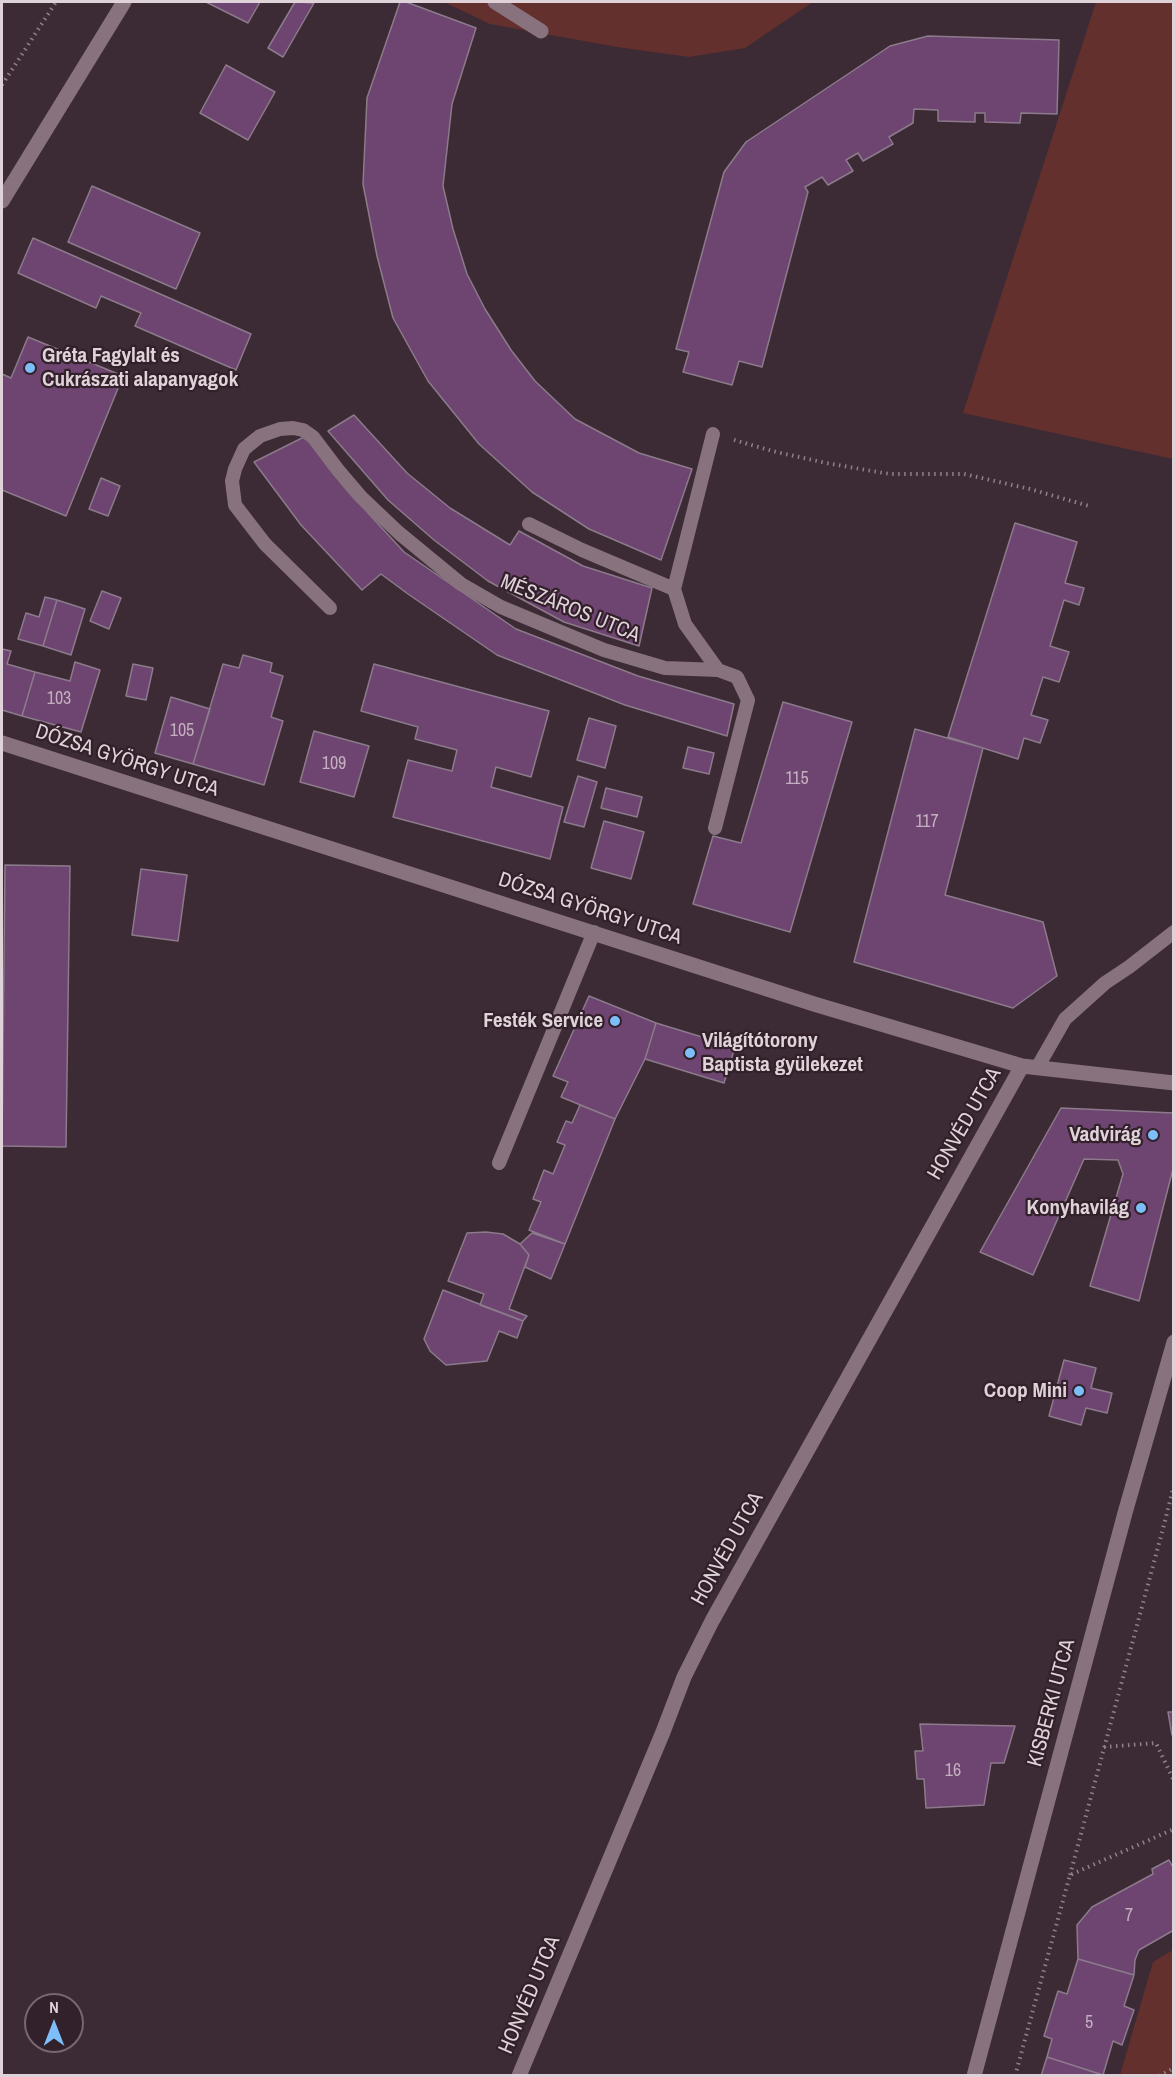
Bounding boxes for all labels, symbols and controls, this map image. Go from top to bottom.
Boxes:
place label: Gréta Fagylalt és Cukrászati alapanyagok [42,343,238,393]
marker: Gréta Fagylalt és Cukrászati alapanyagok [23,361,37,375]
street label: MÉSZÁROS UTCA [497,570,643,648]
house number: 103 [47,688,71,710]
street label: DÓZSA GYÖRGY UTCA [32,719,222,803]
house number: 105 [170,720,194,742]
house number: 109 [322,753,346,775]
house number: 115 [785,768,809,790]
house number: 117 [915,811,939,833]
street label: DÓZSA GYÖRGY UTCA [495,867,685,951]
place label: Festék Service [483,1008,603,1034]
marker: Festék Service [608,1014,622,1028]
place label: Világítótorony Baptista gyülekezet [702,1028,863,1078]
marker: Világítótorony Baptista gyülekezet [683,1046,697,1060]
street label: HONVÉD UTCA [923,1063,1007,1185]
place label: Vadvirág [1069,1122,1141,1148]
marker: Vadvirág [1146,1128,1160,1142]
place label: Konyhavilág [1027,1195,1129,1221]
marker: Konyhavilág [1134,1201,1148,1215]
place label: Coop Mini [984,1378,1067,1404]
marker: Coop Mini [1072,1384,1086,1398]
street label: HONVÉD UTCA [687,1488,769,1610]
street label: KISBERKI UTCA [1023,1636,1081,1770]
house number: 16 [945,1760,961,1782]
house number: 7 [1125,1905,1133,1927]
street label: HONVÉD UTCA [494,1932,566,2058]
north arrow [24,1993,84,2053]
text: N [49,1996,59,2018]
house number: 5 [1085,2012,1093,2034]

